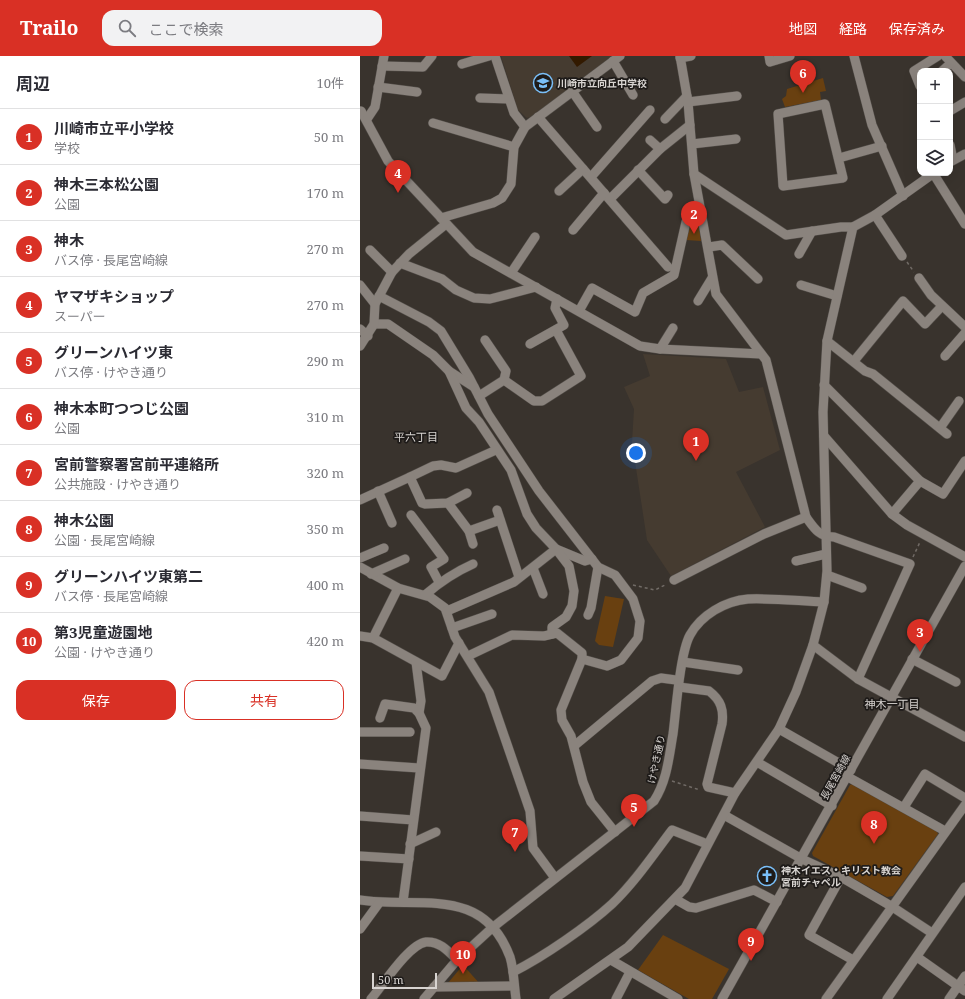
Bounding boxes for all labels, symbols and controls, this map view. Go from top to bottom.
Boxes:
search box [102,10,382,46]
text: Trailo [20,15,78,41]
icon: search [116,17,138,39]
text: ここで検索 [148,19,223,39]
text: 地図 [789,19,817,38]
text: 経路 [839,19,867,38]
text: 保存済み [889,19,945,38]
pin: 6 [790,60,816,93]
map controls [917,68,953,176]
button: + [917,68,953,104]
text: 周辺 [16,72,50,95]
school or university icon: 川崎市立向丘中学校 [532,72,554,94]
text: 10件 [316,74,344,92]
place label: 川崎市立向丘中学校 [557,76,647,90]
button: − [917,104,953,140]
text: 川崎市立平小学校 [54,118,174,138]
text: 1 [25,128,33,146]
text: 50 m [314,128,344,146]
text: 学校 [54,139,80,157]
button: layers [917,140,953,176]
pin: 4 [385,160,411,193]
text: 神木三本松公園 [54,174,159,194]
text: 2 [25,184,33,202]
text: 170 m [307,184,344,202]
text: 公園 [54,195,80,213]
pin: 2 [681,201,707,234]
text: 神木 [54,230,84,250]
text: 3 [25,240,33,258]
text: 270 m [307,240,344,258]
text: バス停 · 長尾宮崎線 [54,251,168,269]
text: ヤマザキショップ [54,286,174,306]
text: 4 [25,296,33,314]
text: 270 m [307,296,344,314]
text: スーパー [54,307,106,325]
text: グリーンハイツ東 [54,342,173,362]
text: 5 [25,352,33,370]
text: 290 m [307,352,344,370]
text: バス停 · けやき通り [54,363,168,381]
text: 神木本町つつじ公園 [54,398,189,418]
text: 6 [25,408,33,426]
text: 310 m [307,408,344,426]
text: 公園 [54,419,80,437]
pin: 1 [683,428,709,461]
district label: 平六丁目 [394,429,438,444]
your location [626,443,646,463]
text: 宮前警察署宮前平連絡所 [54,454,219,474]
text: 7 [25,464,33,482]
text: 320 m [307,464,344,482]
text: 公共施設 · けやき通り [54,475,181,493]
text: 神木公園 [54,510,114,530]
text: 8 [25,520,33,538]
text: 350 m [307,520,344,538]
text: 公園 · 長尾宮崎線 [54,531,155,549]
text: グリーンハイツ東第二 [54,566,203,586]
text: 9 [25,576,33,594]
text: 400 m [307,576,344,594]
text: バス停 · 長尾宮崎線 [54,587,168,605]
pin: 3 [907,619,933,652]
text: 第3児童遊園地 [54,622,152,642]
text: 10 [22,632,36,650]
text: 420 m [307,632,344,650]
text: 公園 · けやき通り [54,643,155,661]
button: 保存 [16,680,176,720]
button: 共有 [184,680,344,720]
district label: 神木一丁目 [865,696,920,711]
street label: けやき通り [644,733,668,785]
street label: 長尾宮崎線 [817,752,853,802]
pin: 5 [621,794,647,827]
pin: 8 [861,811,887,844]
pin: 7 [502,819,528,852]
place label: 神木イエス・キリスト教会 宮前チャペル [781,863,901,889]
church icon: 神木イエス・キリスト教会 宮前チャペル [756,865,778,887]
pin: 9 [738,928,764,961]
pin: 10 [450,941,476,974]
scale bar [372,971,437,990]
text: 50 m [378,972,404,987]

